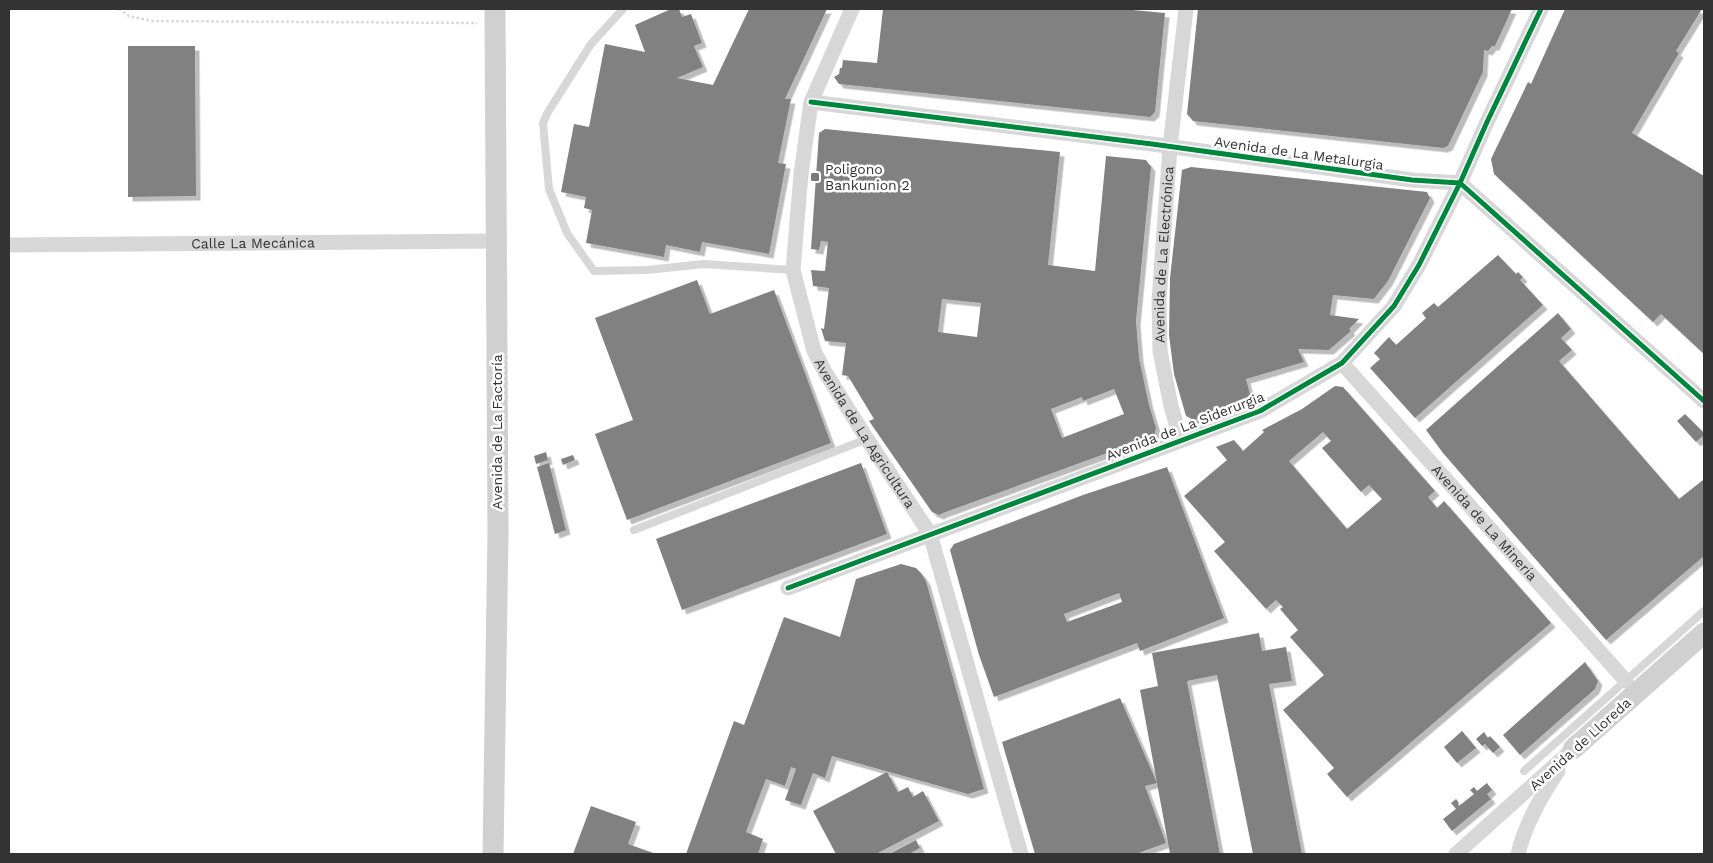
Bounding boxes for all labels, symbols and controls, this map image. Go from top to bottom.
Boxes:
street label: Avenida de La Metalurgia [1213,133,1385,173]
place label: Poligono Bankunion 2 [825,161,910,193]
street label: Avenida de La Electrónica [1151,166,1177,343]
marker: Poligono Bankunion 2 [809,171,821,183]
street label: Calle La Mecánica [191,234,315,252]
street label: Avenida de La Factoría [489,354,505,510]
street label: Avenida de La Agricultura [811,356,918,511]
street label: Avenida de La Siderurgia [1104,388,1267,464]
street label: Avenida de La Minería [1429,461,1541,584]
street label: Avenida de Lloreda [1526,694,1634,794]

